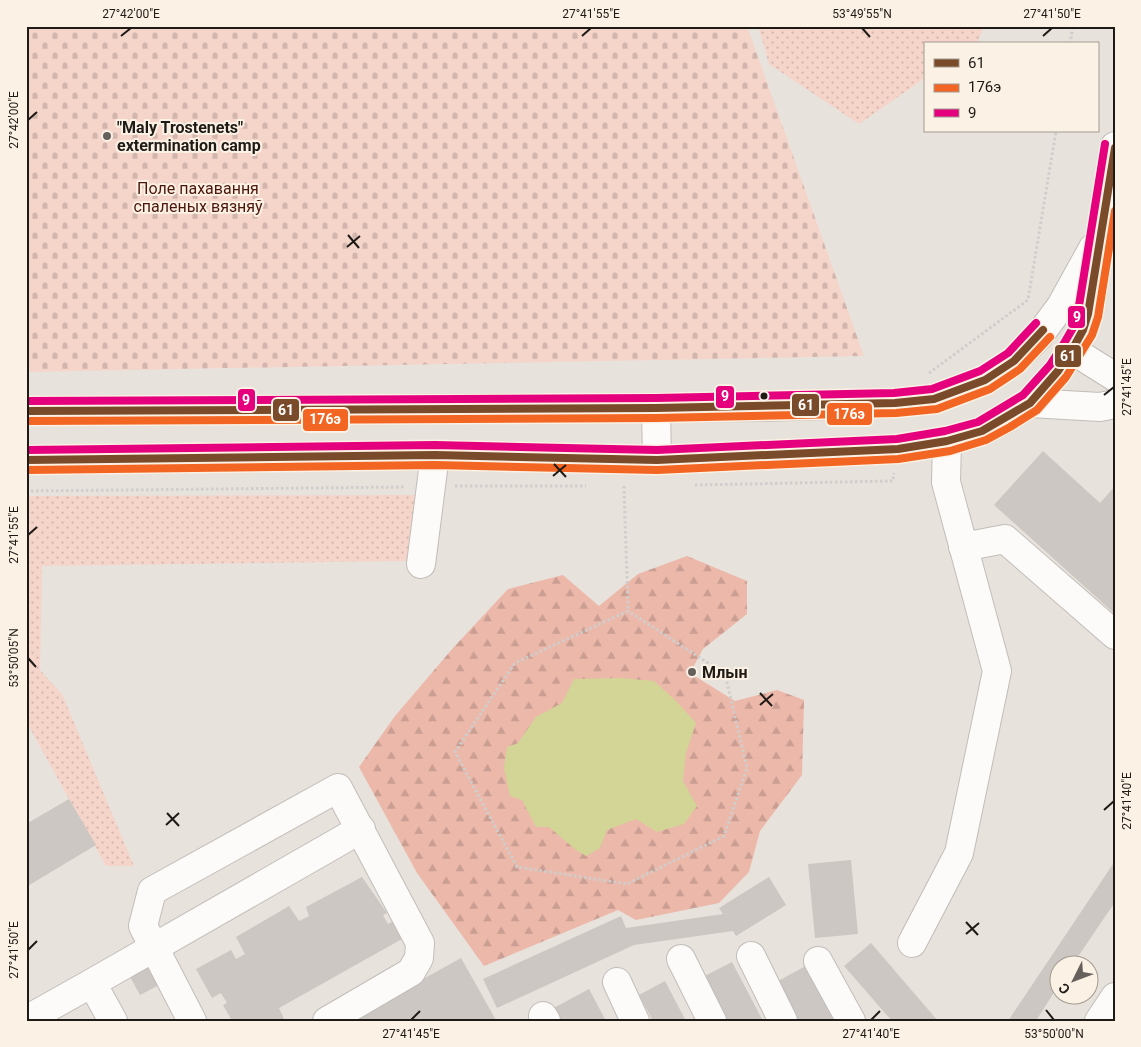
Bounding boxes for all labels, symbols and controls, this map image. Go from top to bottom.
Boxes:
text: 27°42'00"E [102,7,160,21]
text: 27°41'55"E [562,7,620,21]
text: 53°49'55"N [832,7,892,21]
text: 27°41'50"E [1023,7,1081,21]
legend [924,42,1098,132]
text: 61 [968,54,985,72]
text: 176э [968,78,1001,96]
text: 27°42'00"E [7,91,21,149]
text: 9 [968,104,976,122]
place label: "Maly Trostenets" extermination camp [117,118,261,155]
marker: "Maly Trostenets" extermination camp [101,130,113,142]
park label: Поле пахавання спаленых вязняў [133,179,263,216]
line badge: 9 [1067,305,1086,329]
text: 9 [1073,309,1081,325]
line badge: 61 [1054,344,1082,368]
text: 61 [1060,348,1076,364]
text: 27°41'45"E [1120,358,1134,416]
line badge: 9 [715,385,735,409]
line badge: 9 [237,388,256,412]
text: 9 [721,388,729,404]
unlabelled marker [759,391,769,401]
text: 9 [242,392,250,408]
line badge: 61 [791,393,820,417]
text: 61 [798,397,814,413]
line badge: 61 [272,398,300,422]
text: 61 [278,402,294,418]
line badge: 176э [826,402,873,426]
text: 176э [833,406,865,422]
line badge: 176э [302,408,349,432]
text: 176э [309,411,341,427]
text: 27°41'55"E [7,506,21,564]
text: 53°50'05"N [7,628,21,688]
place label: Млын [702,663,748,682]
marker: Млын [686,666,698,678]
text: 27°41'40"E [1120,772,1134,830]
text: 27°41'50"E [7,921,21,979]
north arrow [1048,954,1098,1004]
text: С [1055,980,1073,997]
text: 27°41'45"E [382,1027,440,1041]
text: 27°41'40"E [842,1027,900,1041]
text: 53°50'00"N [1024,1027,1084,1041]

